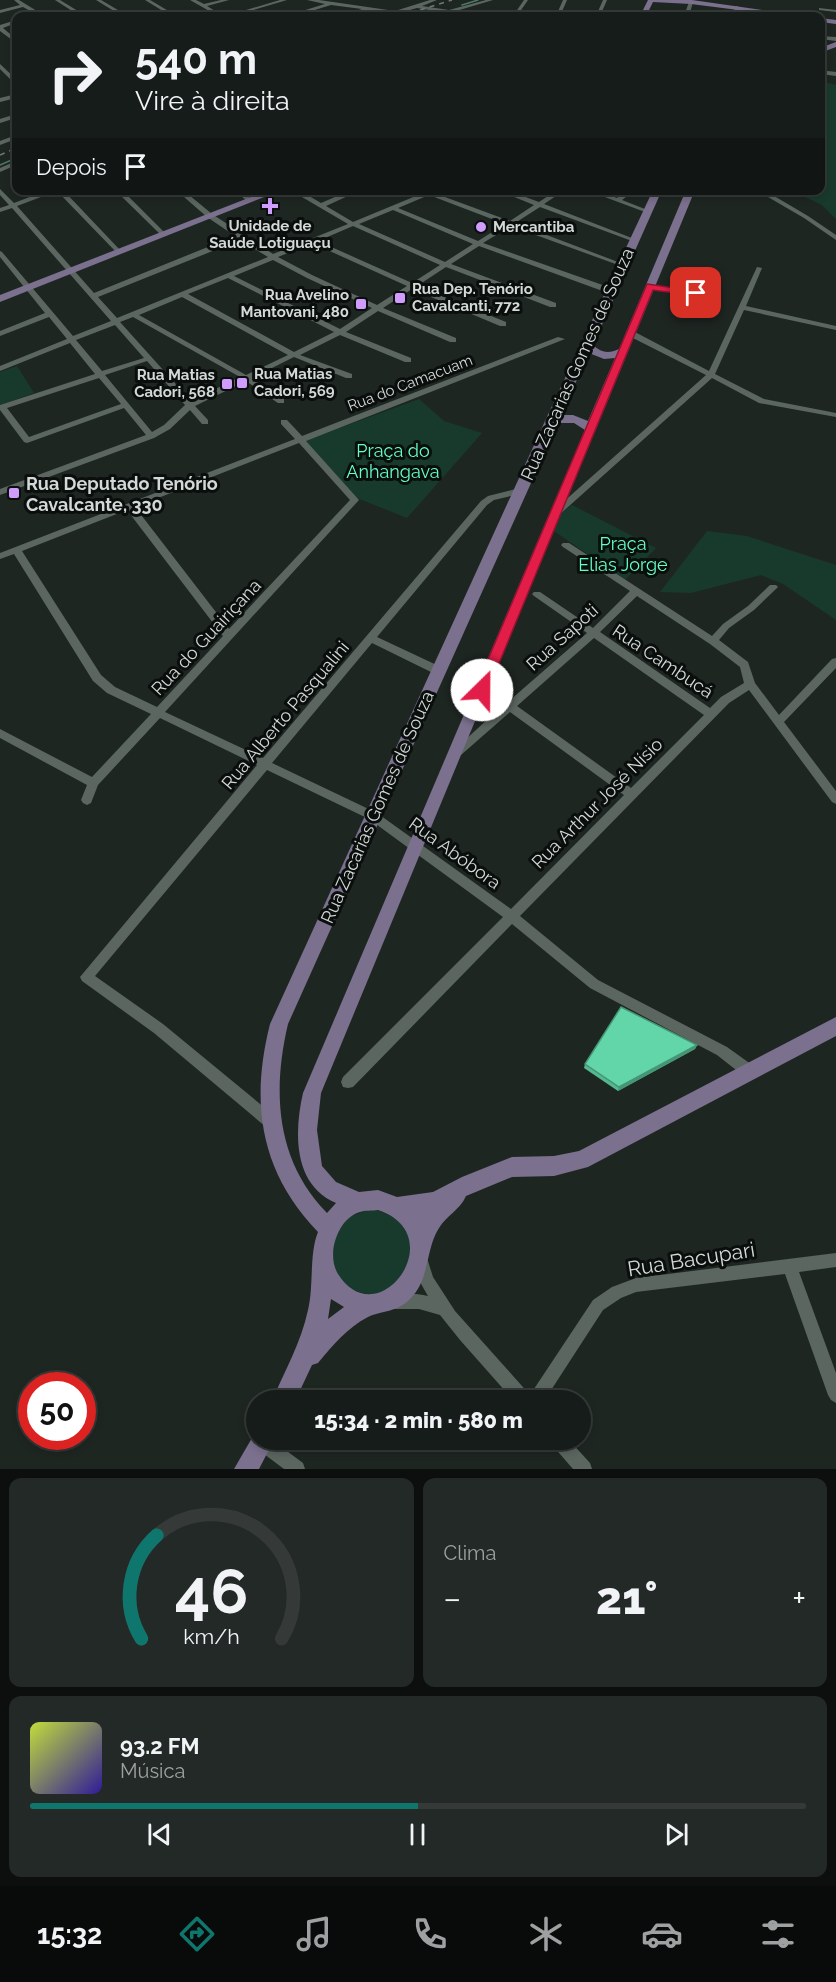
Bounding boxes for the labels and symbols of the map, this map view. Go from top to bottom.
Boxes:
marker: Unidade de Saúde Lotiguaçu [261,197,279,215]
place label: Unidade de Saúde Lotiguaçu [209,217,331,252]
place label: Mercantiba [493,218,575,236]
marker: Mercantiba [474,220,488,234]
street label: Rua Zacarias Gomes de Souza [516,245,638,483]
pin [670,267,721,318]
place label: Rua Dep. Tenório Cavalcanti, 772 [412,280,533,315]
place label: Rua Avelino Mantovani, 480 [241,286,349,321]
marker: Rua Dep. Tenório Cavalcanti, 772 [393,291,407,305]
marker: Rua Avelino Mantovani, 480 [354,297,368,311]
street label: Rua do Camacuam [345,351,475,415]
place label: Rua Matias Cadori, 569 [254,365,335,400]
place label: Rua Matias Cadori, 568 [134,366,215,401]
marker: Rua Matias Cadori, 569 [235,376,249,390]
marker: Rua Matias Cadori, 568 [220,377,234,391]
park label: Praça do Anhangava [346,440,440,482]
place label: Rua Deputado Tenório Cavalcante, 330 [26,473,218,515]
marker: Rua Deputado Tenório Cavalcante, 330 [7,486,21,500]
park label: Praça Elias Jorge [578,533,668,575]
street label: Rua do Guairiçana [147,575,265,699]
street label: Rua Sapoti [522,599,602,675]
street label: Rua Cambucá [609,620,717,702]
street label: Rua Alberto Pasqualini [217,637,353,793]
position arrow [450,658,514,722]
street label: Rua Zacarias Gomes de Souza [316,688,438,926]
street label: Rua Arthur José Nísio [527,733,667,873]
street label: Rua Abóbora [405,813,505,893]
street label: Rua Bacupari [626,1237,756,1281]
speed limit sign: 50 [18,1372,96,1450]

